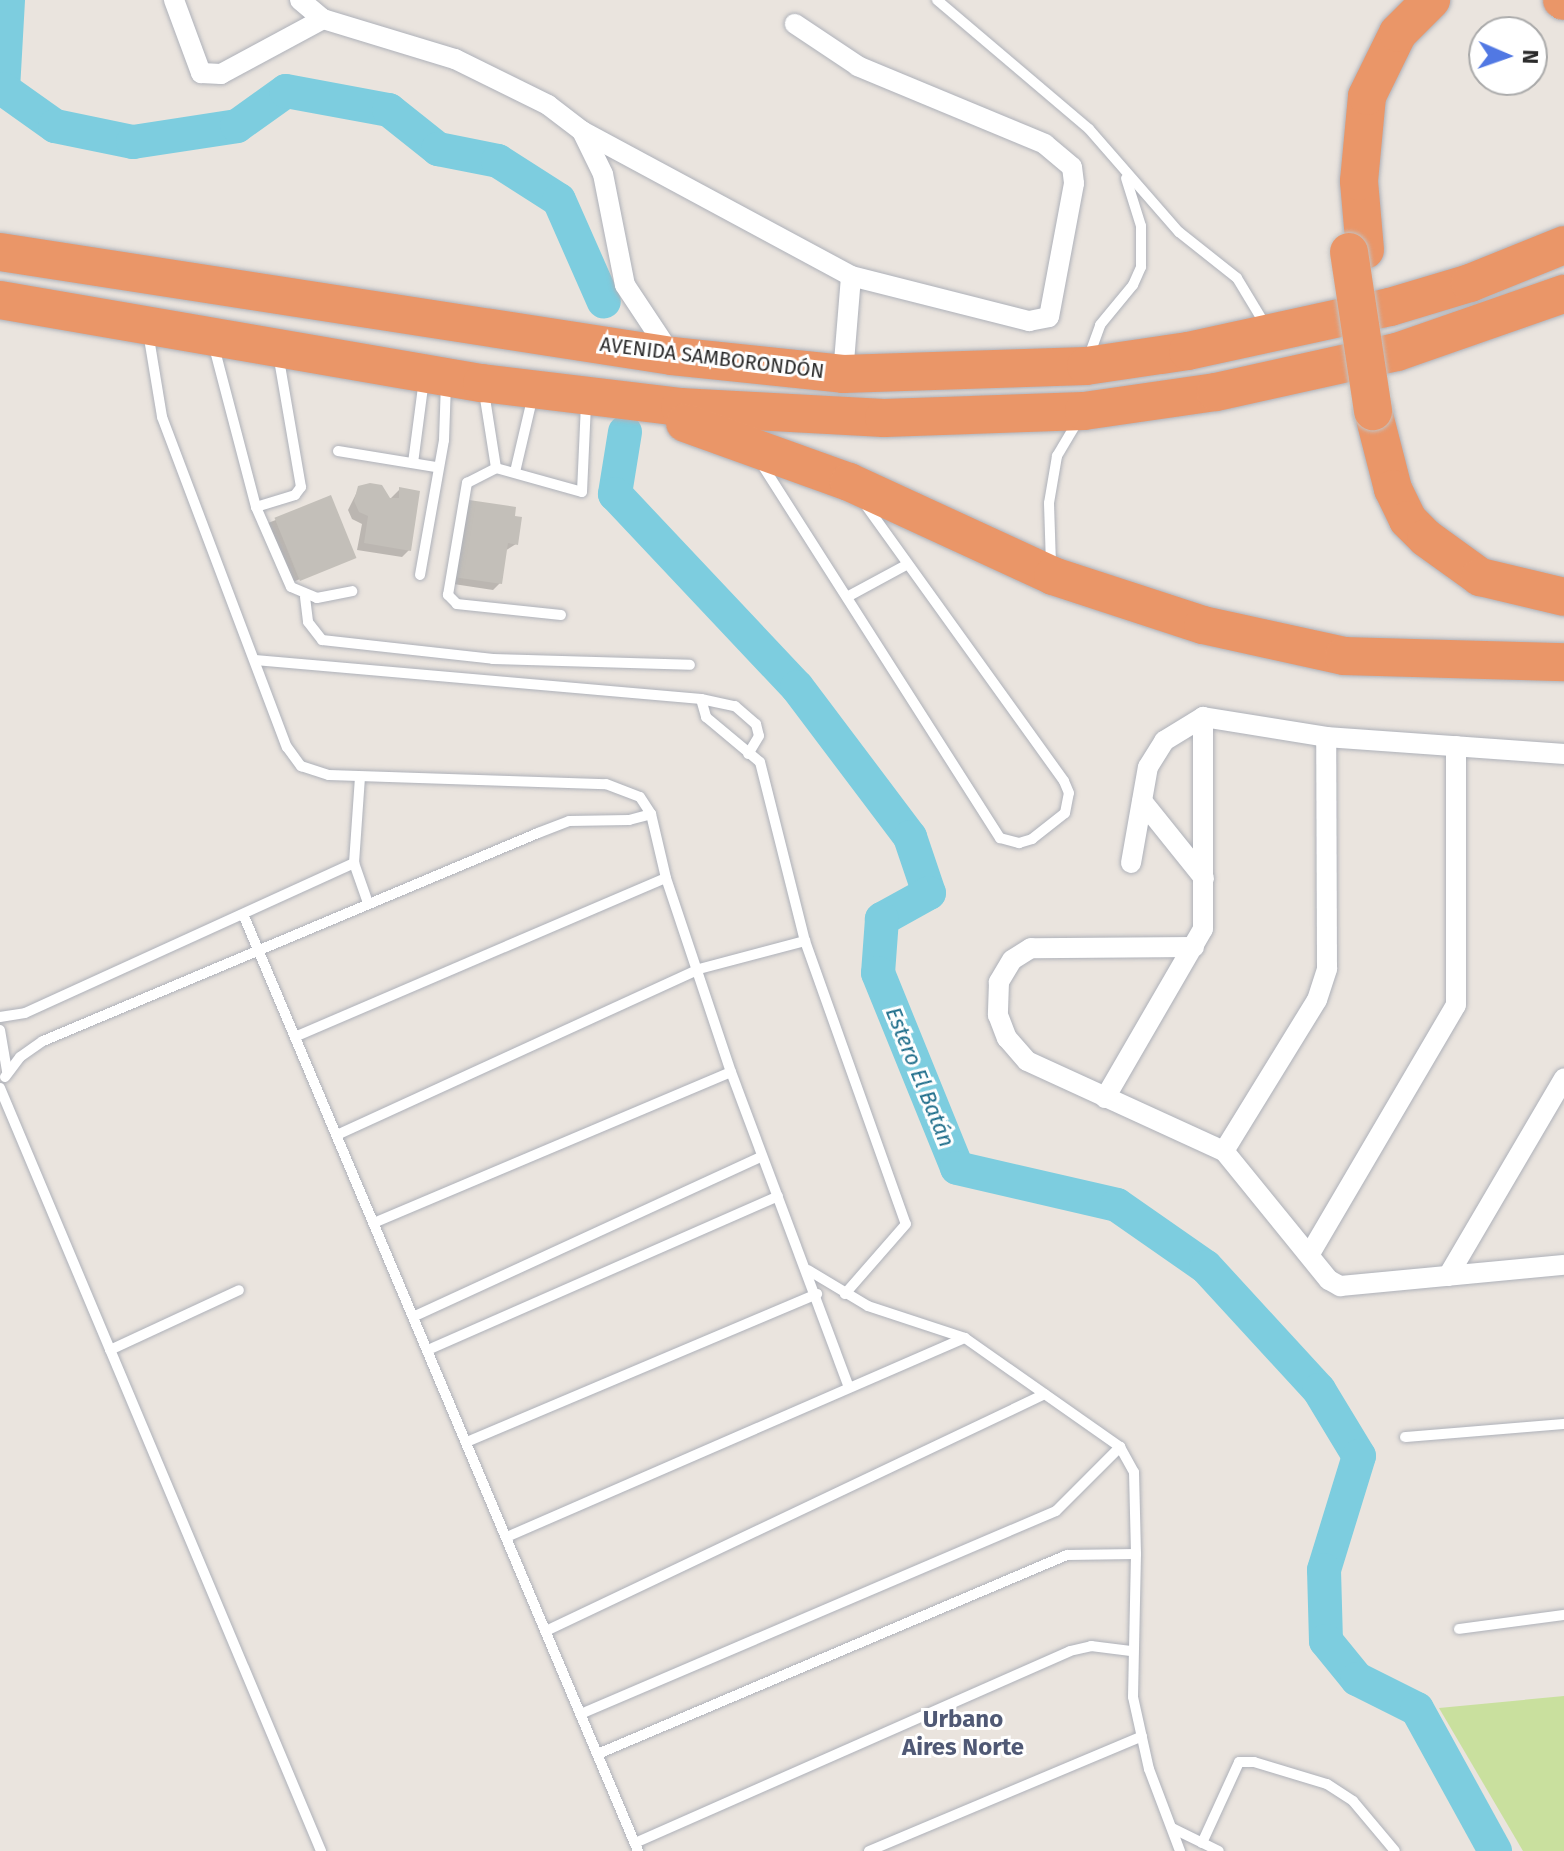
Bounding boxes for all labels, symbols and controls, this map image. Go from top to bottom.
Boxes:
north arrow [1468,16,1548,96]
text: N [1517,49,1544,65]
street label: AVENIDA SAMBORONDÓN [599,332,825,384]
water label: Estero El Batán [880,1003,960,1151]
district label: Urbano Aires Norte [902,1706,1024,1762]

